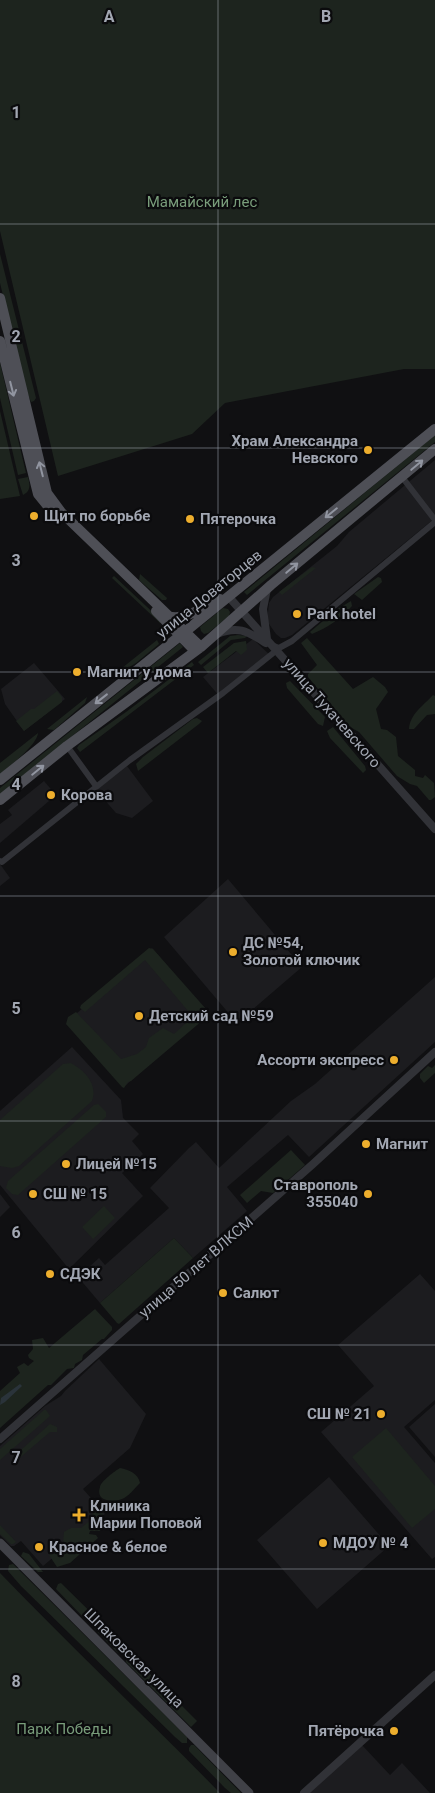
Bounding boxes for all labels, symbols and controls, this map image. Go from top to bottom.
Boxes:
text: A [104,7,115,26]
text: B [321,7,331,26]
text: 1 [11,103,21,122]
park label: Мамайский лес [147,193,257,211]
text: 2 [11,327,21,346]
one-way arrow [8,380,17,396]
place label: Храм Александра Невского [232,432,358,467]
marker: Храм Александра Невского [362,444,374,456]
one-way arrow [410,459,423,470]
one-way arrow [36,462,45,478]
place label: Щит по борьбе [44,507,150,525]
one-way arrow [325,508,338,519]
marker: Щит по борьбе [28,510,40,522]
place label: Пятерочка [200,510,276,528]
marker: Пятерочка [184,513,196,525]
street label: улица Доваторцев [153,546,265,642]
text: 3 [11,551,21,570]
one-way arrow [285,563,298,574]
place label: Park hotel [307,605,376,623]
marker: Park hotel [291,608,303,620]
street label: улица Тухачевского [279,654,385,772]
place label: Магнит у дома [87,663,191,681]
marker: Магнит у дома [71,666,83,678]
one-way arrow [94,694,108,704]
one-way arrow [31,764,44,775]
text: 4 [11,775,21,794]
place label: Корова [61,786,112,804]
marker: Корова [45,789,57,801]
place label: ДС №54, Золотой ключик [243,934,360,969]
marker: ДС №54, Золотой ключик [227,946,239,958]
text: 5 [11,999,21,1018]
place label: Детский сад №59 [149,1007,274,1025]
marker: Детский сад №59 [133,1010,145,1022]
place label: Ассорти экспресс [257,1051,384,1069]
marker: Ассорти экспресс [388,1054,400,1066]
place label: Магнит [376,1135,428,1153]
marker: Магнит [360,1138,372,1150]
place label: Лицей №15 [76,1155,157,1173]
marker: Лицей №15 [60,1158,72,1170]
place label: Ставрополь 355040 [274,1176,358,1211]
place label: СШ № 15 [43,1185,107,1203]
marker: СШ № 15 [27,1188,39,1200]
marker: Ставрополь 355040 [362,1188,374,1200]
street label: улица 50 лет ВЛКСМ [135,1213,257,1321]
text: 6 [11,1223,21,1242]
place label: СДЭК [60,1265,101,1283]
marker: СДЭК [44,1268,56,1280]
place label: Салют [233,1284,280,1302]
marker: Салют [217,1287,229,1299]
place label: СШ № 21 [307,1405,371,1423]
marker: СШ № 21 [375,1408,387,1420]
text: 7 [11,1448,21,1467]
place label: Клиника Марии Поповой [90,1497,202,1532]
marker: Клиника Марии Поповой [72,1508,86,1522]
place label: МДОУ № 4 [333,1534,409,1552]
marker: МДОУ № 4 [317,1537,329,1549]
place label: Красное & белое [49,1538,167,1556]
marker: Красное & белое [33,1541,45,1553]
street label: Шпаковская улица [81,1605,187,1711]
text: 8 [11,1672,21,1691]
park label: Парк Победы [16,1720,112,1738]
place label: Пятёрочка [308,1722,384,1740]
marker: Пятёрочка [388,1725,400,1737]

